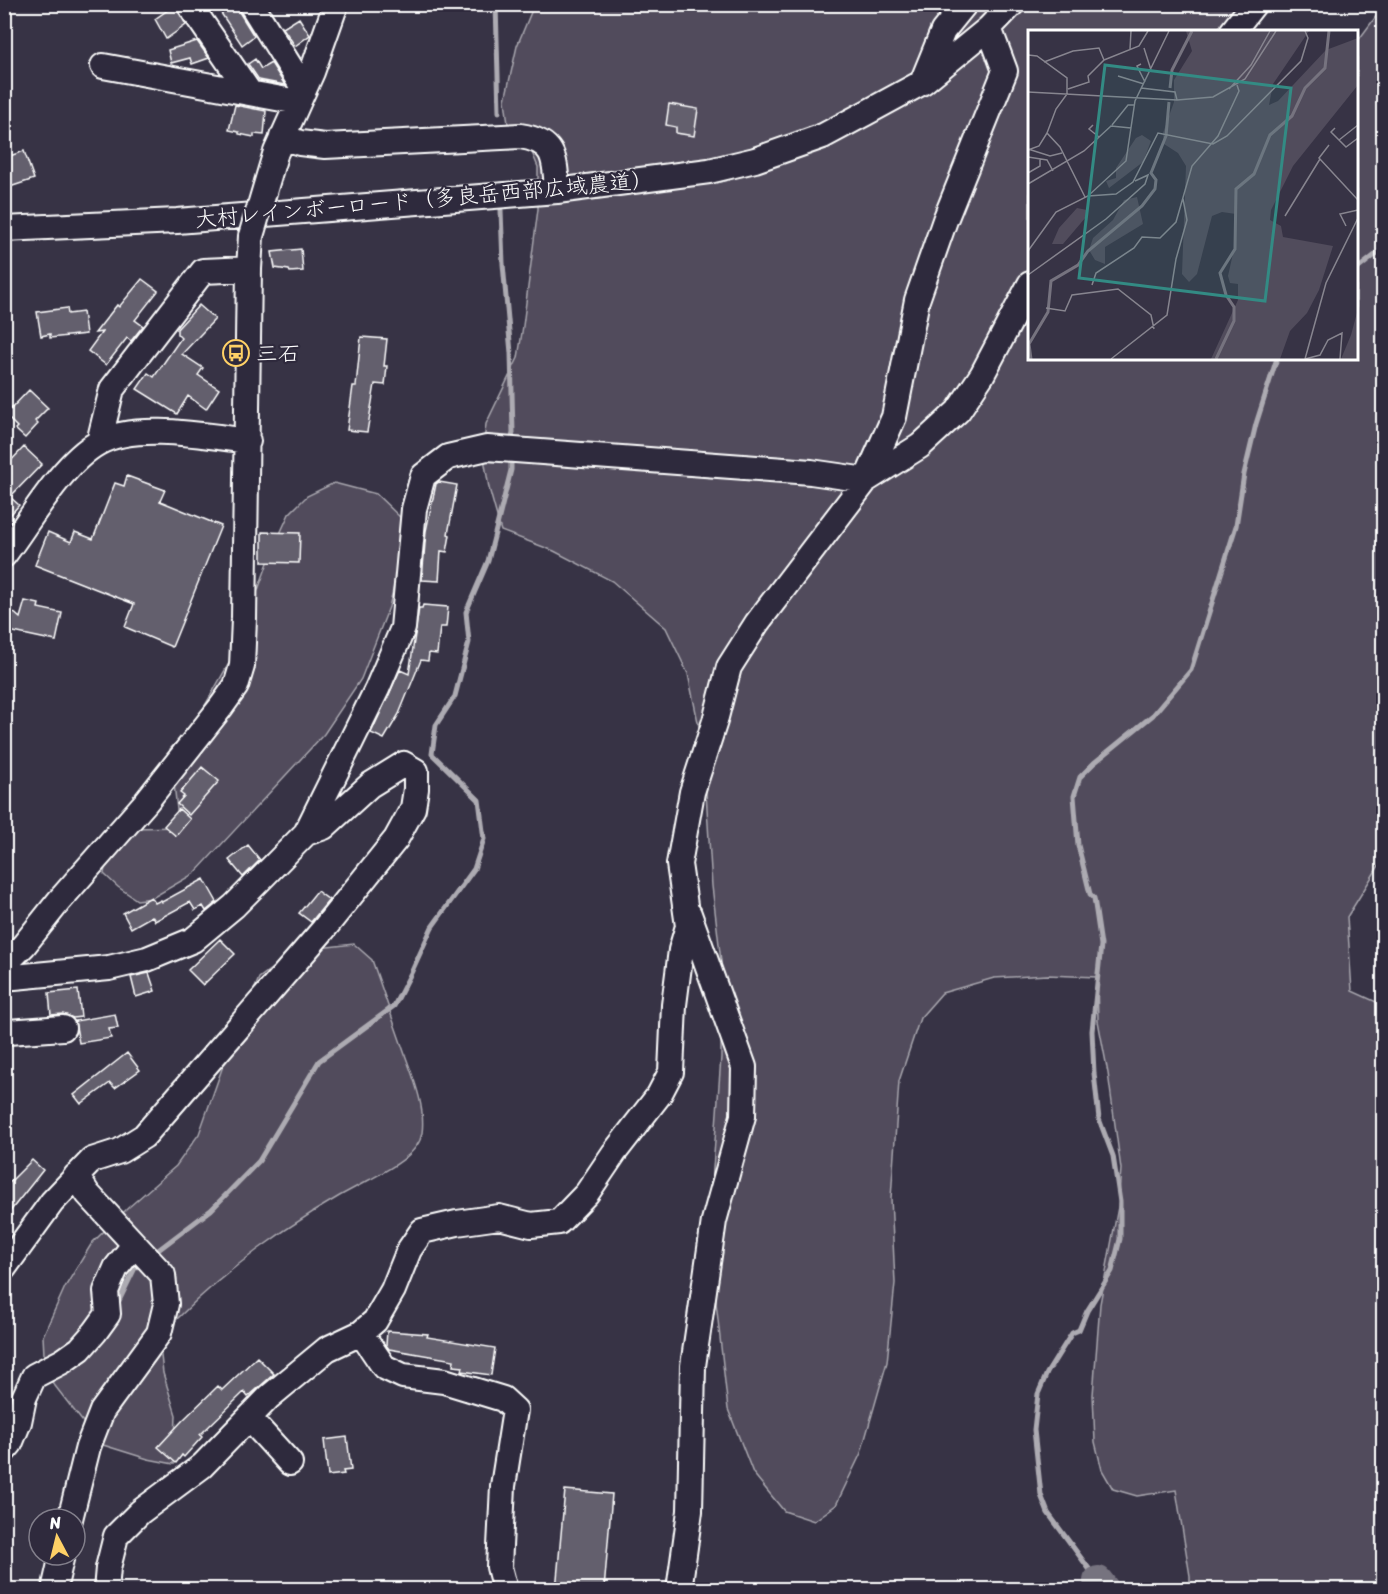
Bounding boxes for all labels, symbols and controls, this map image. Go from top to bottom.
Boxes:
inset map [1028,30,1358,360]
street label: 大村レインボーロード（多良岳西部広域農道） [193,160,655,239]
place label: 三石 [256,334,300,373]
bus stop icon: 三石 [221,338,251,368]
north arrow [27,1507,87,1567]
text: N [47,1507,63,1538]

